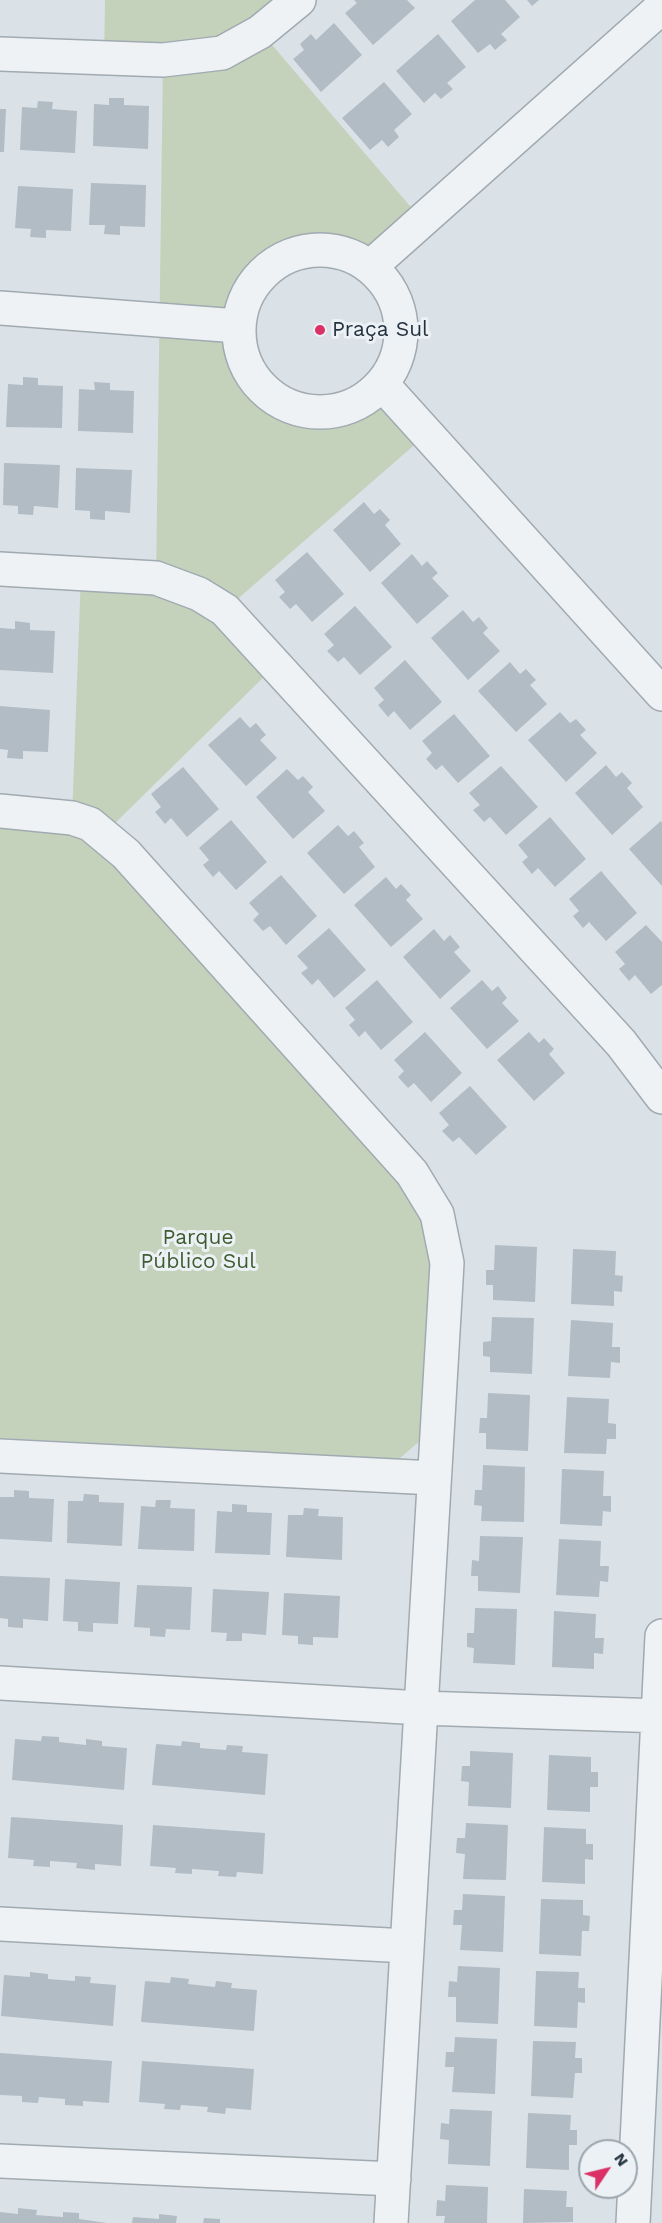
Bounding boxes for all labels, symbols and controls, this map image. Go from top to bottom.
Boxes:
place label: Praça Sul [332,317,429,343]
marker: Praça Sul [313,323,327,337]
park label: Parque Público Sul [140,1225,256,1275]
north arrow [578,2139,638,2199]
text: N [610,2149,633,2170]

